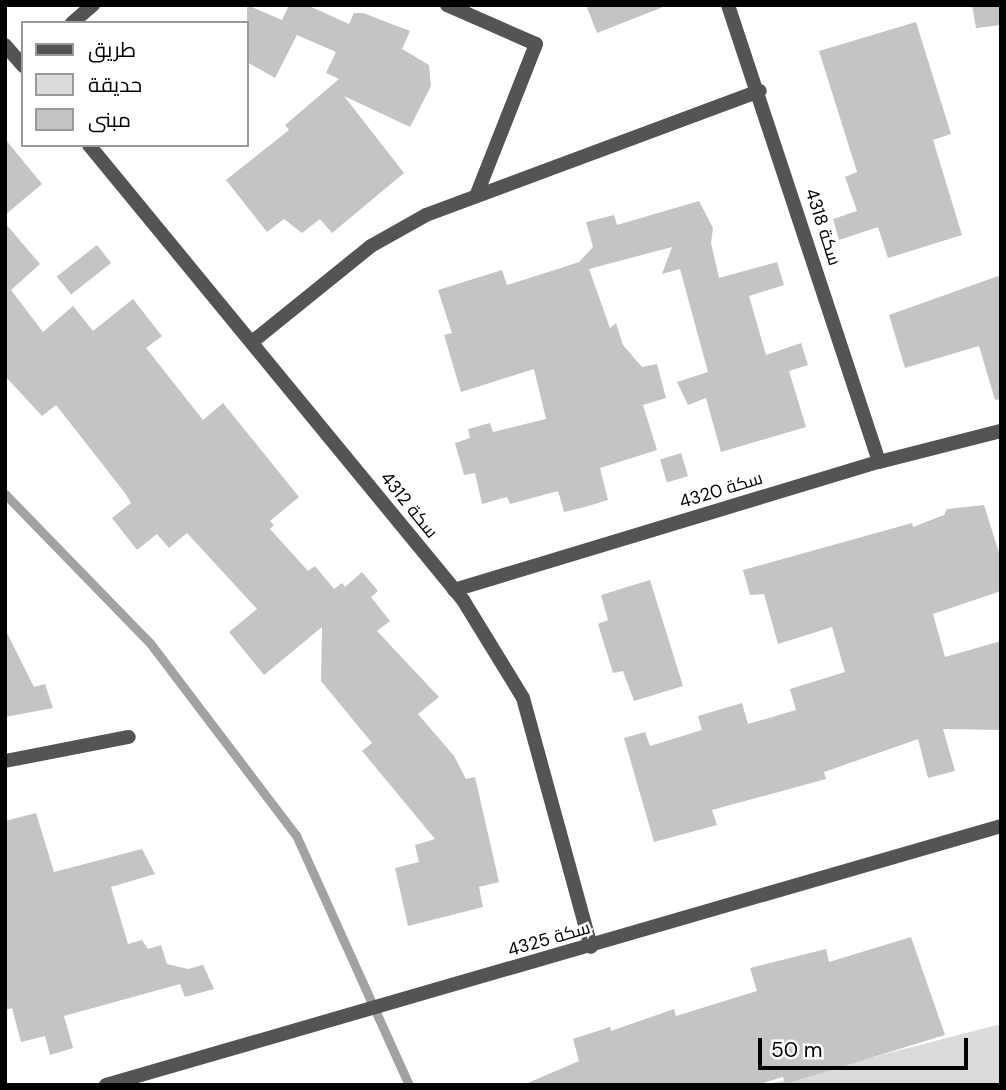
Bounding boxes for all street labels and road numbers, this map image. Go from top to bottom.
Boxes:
street label: سكة 4318 [800,186,846,268]
street label: سكة 4312 [376,467,442,543]
street label: سكة 4320 [677,467,765,513]
street label: سكة 4325 [505,917,593,961]

